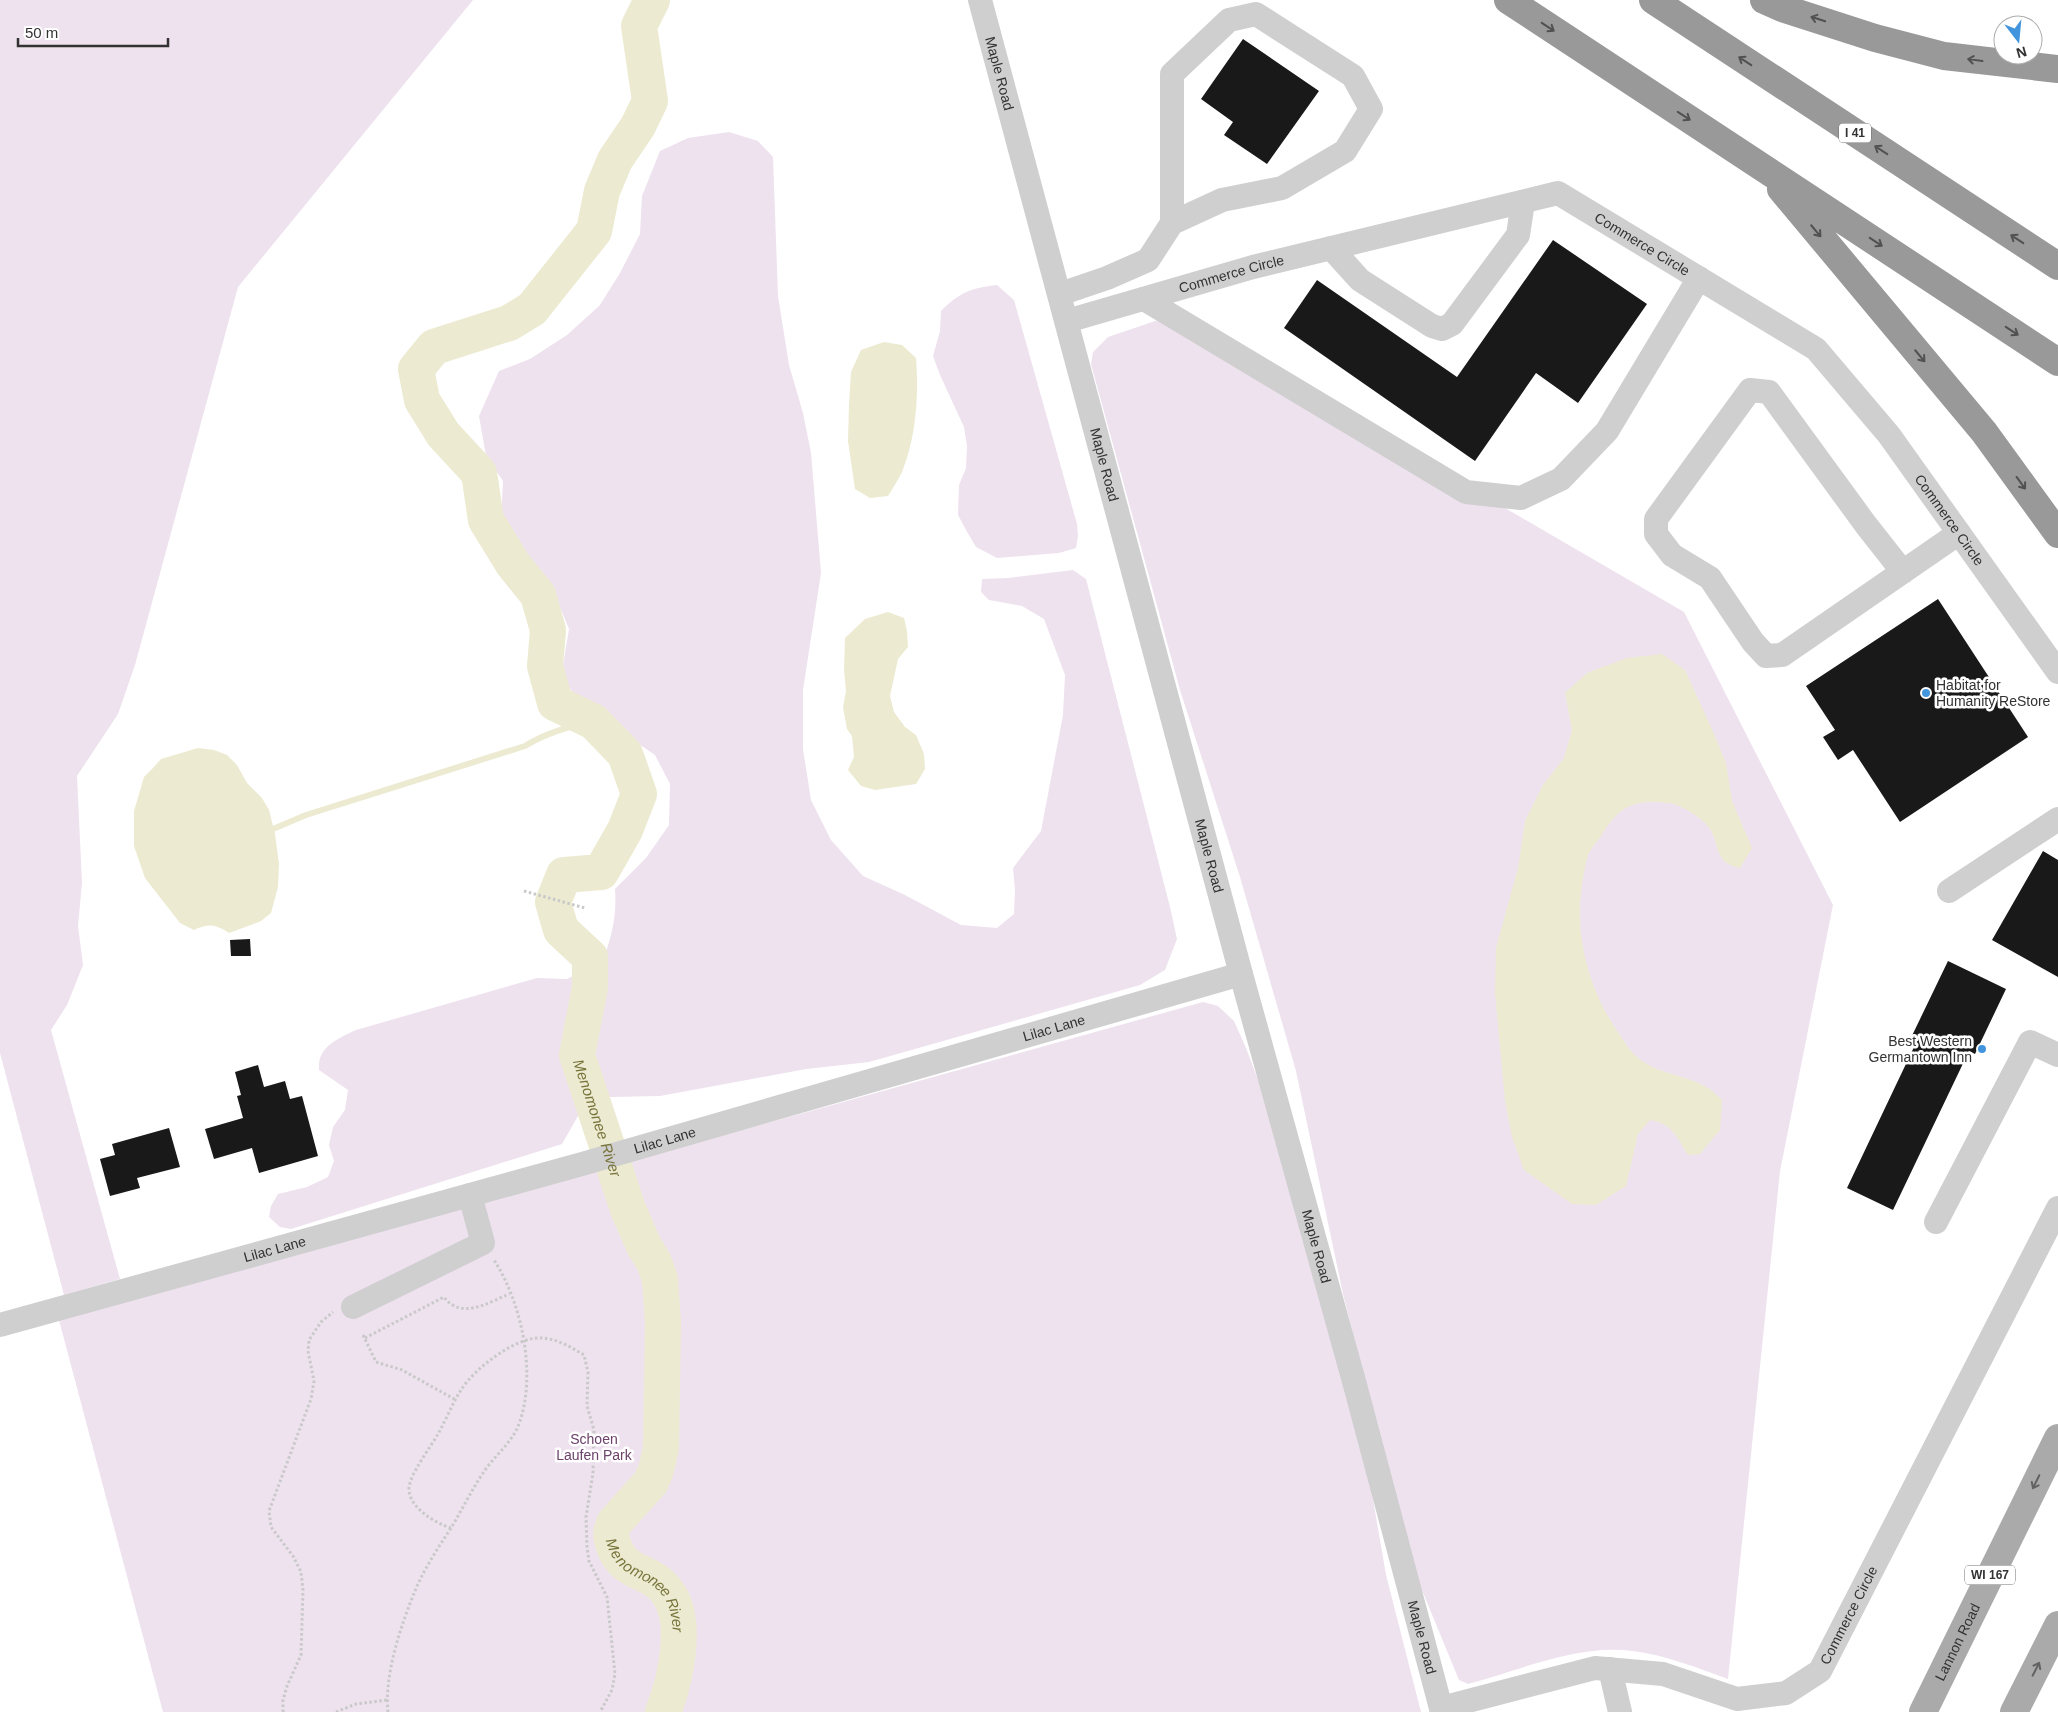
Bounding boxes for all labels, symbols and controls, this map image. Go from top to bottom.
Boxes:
one-way arrow [1810,14,1826,24]
scale bar [18,15,168,47]
north arrow [1993,15,2043,65]
one-way arrow [1541,22,1555,32]
text: 50 m [25,24,58,41]
street label: Maple Road [982,35,1017,112]
text: N [2015,43,2029,62]
one-way arrow [1967,54,1983,64]
one-way arrow [1739,56,1753,66]
one-way arrow [1677,111,1691,121]
road number: I 41 [1839,124,1871,142]
one-way arrow [1874,145,1888,156]
street label: Commerce Circle [1592,209,1693,279]
one-way arrow [1810,225,1821,238]
one-way arrow [2010,234,2024,244]
one-way arrow [1868,237,1882,247]
street label: Commerce Circle [1177,252,1286,296]
one-way arrow [2004,327,2018,337]
one-way arrow [1915,349,1926,362]
street label: Maple Road [1087,426,1122,503]
street label: Commerce Circle [1912,471,1988,569]
one-way arrow [2016,476,2026,490]
place label: Habitat for Humanity ReStore [1936,677,2051,709]
marker: Habitat for Humanity ReStore [1920,687,1932,699]
street label: Maple Road [1192,817,1227,894]
street label: Lilac Lane [1021,1011,1087,1044]
place label: Best Western Germantown Inn [1869,1033,1972,1065]
marker: Best Western Germantown Inn [1976,1043,1988,1055]
water label: Menomonee River [570,1057,625,1180]
street label: Lilac Lane [632,1124,698,1157]
street label: Maple Road [1299,1208,1334,1285]
street label: Lilac Lane [242,1233,308,1265]
park label: Schoen Laufen Park [556,1431,633,1463]
one-way arrow [2031,1474,2041,1489]
water label: Menomonee River [603,1536,687,1633]
street label: Commerce Circle [1817,1563,1881,1667]
road number: WI 167 [1965,1566,2015,1584]
street label: Maple Road [1405,1599,1440,1676]
street label: Lannon Road [1932,1601,1983,1683]
one-way arrow [2031,1661,2041,1676]

